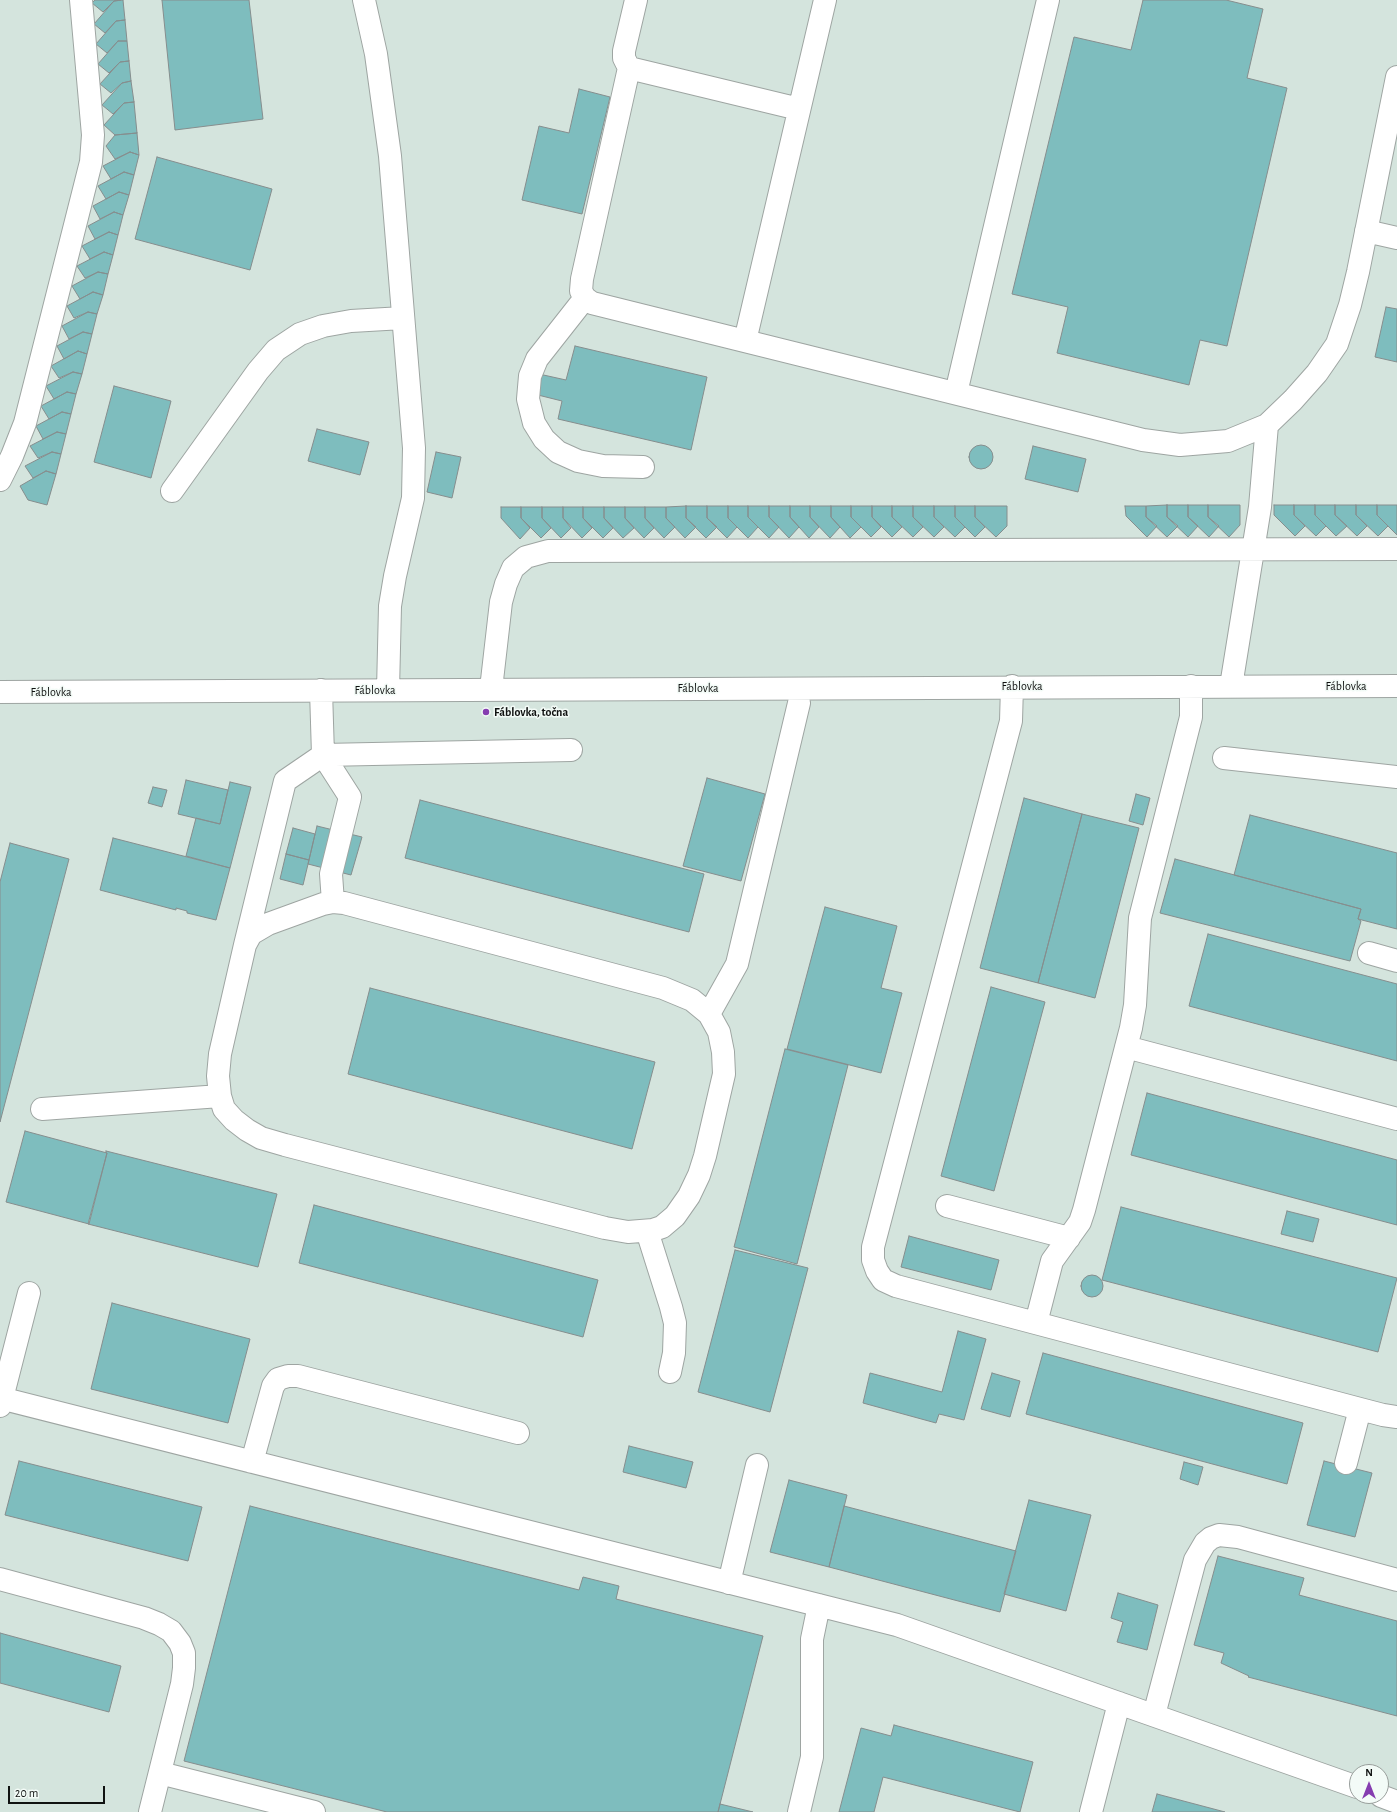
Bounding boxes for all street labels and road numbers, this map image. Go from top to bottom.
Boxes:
street label: Fáblovka [1001,679,1043,693]
street label: Fáblovka [1325,679,1367,693]
street label: Fáblovka [677,681,719,695]
street label: Fáblovka [354,683,396,697]
street label: Fáblovka [30,685,72,699]

